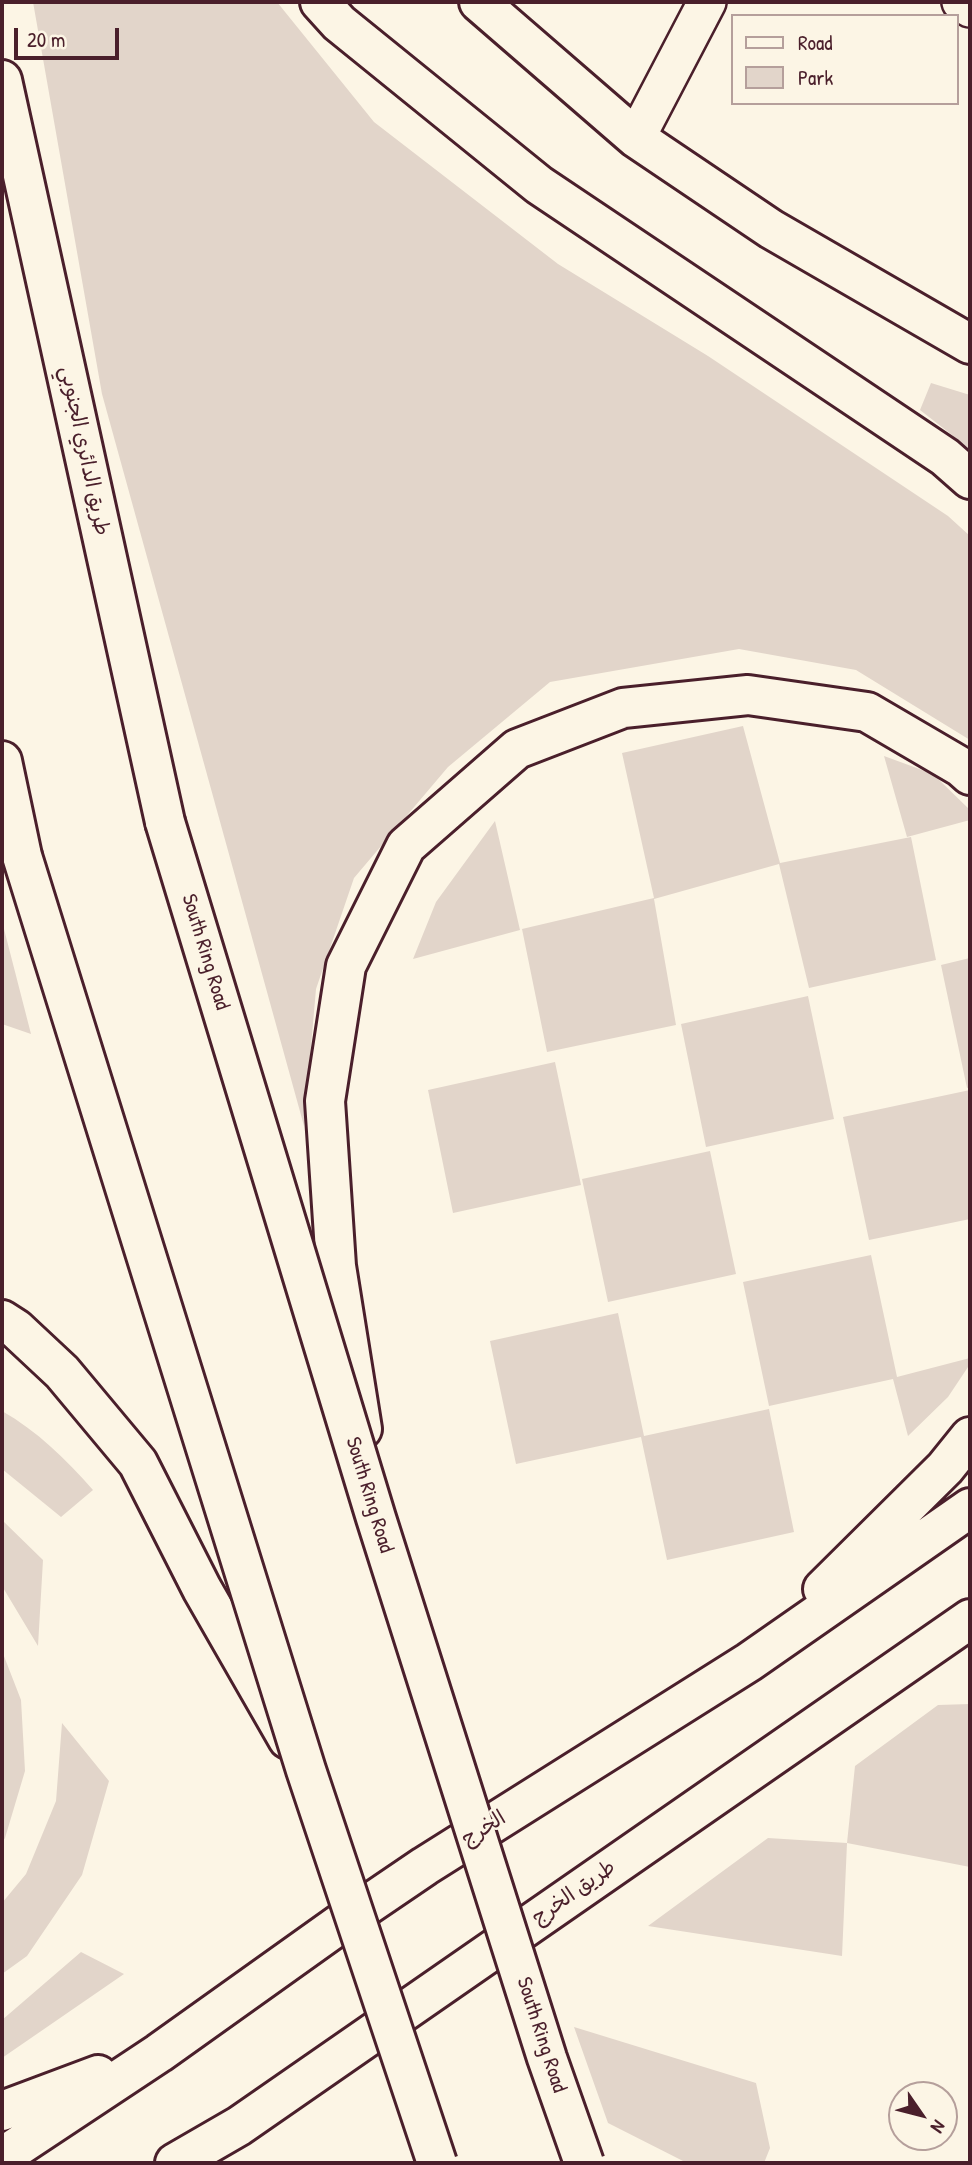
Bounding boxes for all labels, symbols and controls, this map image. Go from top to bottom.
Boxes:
scale bar [18,14,122,58]
legend [730,14,958,105]
text: 20 m [27,25,65,54]
text: Road [798,28,832,57]
text: Park [798,63,833,92]
street label: طريق الدائري الجنوبي [54,364,114,538]
street label: South Ring Road [175,891,235,1013]
street label: South Ring Road [339,1434,399,1556]
street label: الخرج [457,1806,511,1852]
street label: طريق الخرج [527,1855,621,1931]
street label: South Ring Road [511,1974,571,2096]
north arrow [888,2081,958,2151]
text: N [925,2115,952,2138]

